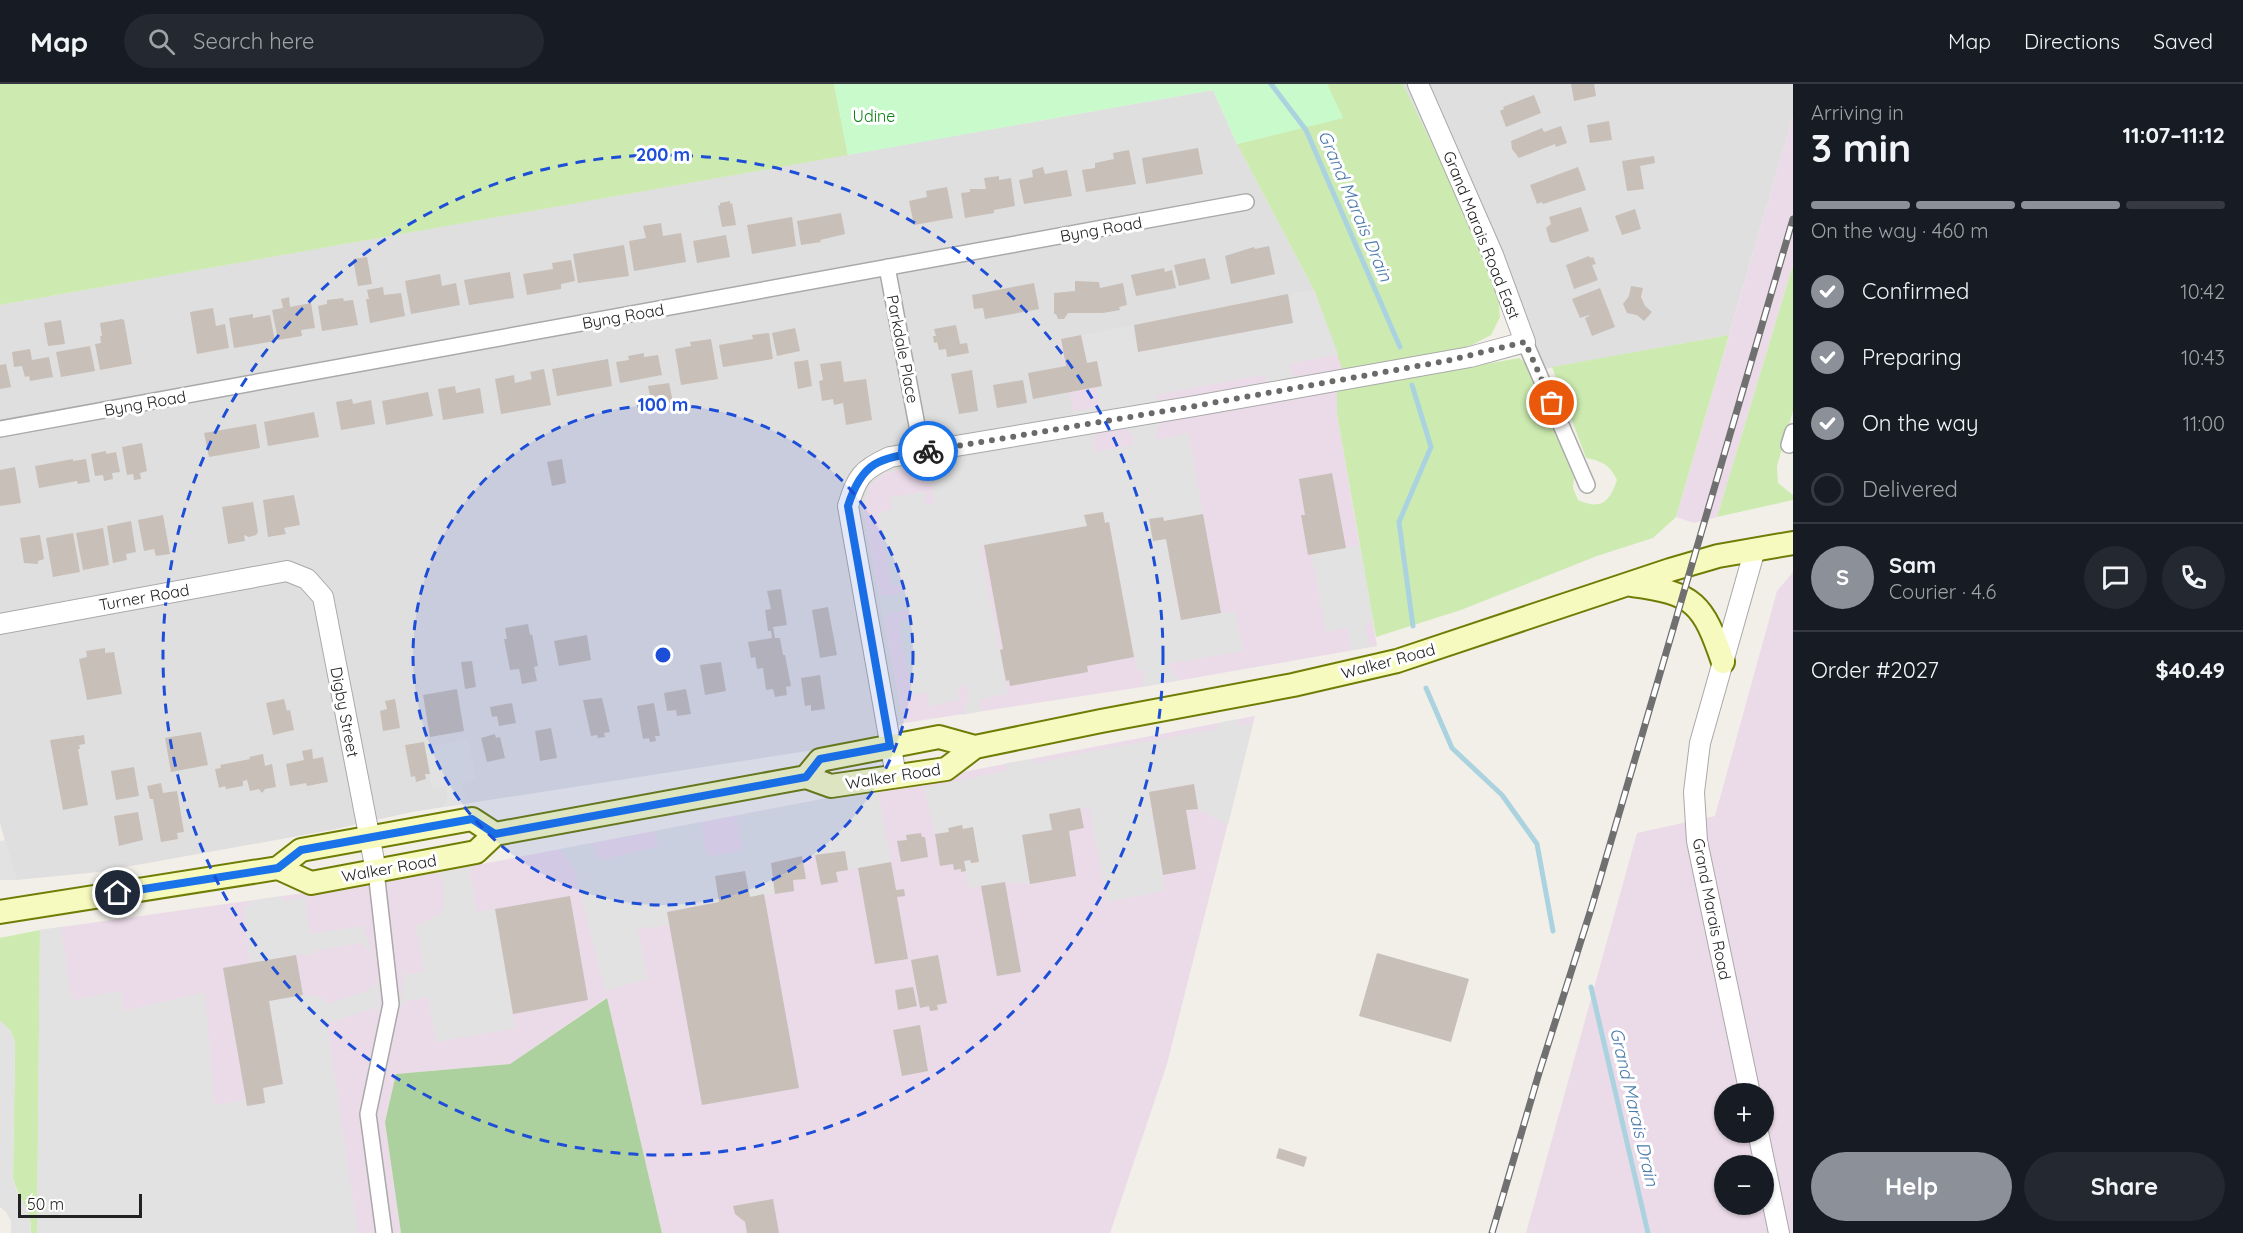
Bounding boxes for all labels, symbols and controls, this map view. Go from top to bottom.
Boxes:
search box [124,14,544,68]
text: Map [30,24,88,59]
icon: search [145,25,178,58]
text: Search here [193,27,315,55]
text: Map [1948,28,1991,54]
text: Directions [2024,28,2120,54]
text: Saved [2153,28,2213,54]
text: Arriving in [1811,100,1904,125]
park label: Udine [853,106,895,126]
text: 11:07–11:12 [2123,121,2225,149]
text: 3 min [1811,123,1911,172]
water label: Grand Marais Drain [1313,127,1398,285]
text: 200 m [636,143,690,166]
street label: Grand Marais Road East [1439,148,1525,322]
street label: Byng Road [1058,212,1144,246]
text: On the way · 460 m [1811,218,1989,243]
icon: check [1811,275,1844,308]
text: Confirmed [1862,277,1969,305]
text: 10:42 [2180,279,2225,304]
street label: Parkdale Place [883,293,923,405]
street label: Byng Road [580,299,666,333]
icon: check [1811,341,1844,374]
text: Preparing [1862,343,1962,371]
text: 10:43 [2181,345,2225,370]
pin [1526,377,1577,428]
street label: Byng Road [102,386,188,420]
icon: bag [1535,386,1568,419]
text: 100 m [638,393,688,416]
icon: check [1811,407,1844,440]
text: On the way [1862,409,1978,437]
text: 11:00 [2183,411,2225,436]
courier [898,421,958,481]
icon: bike [912,435,945,468]
text: Delivered [1862,475,1958,503]
button: chat [2084,546,2147,609]
button: phone [2162,546,2225,609]
text: Sam [1889,551,1936,579]
text: S [1836,563,1849,591]
street label: Turner Road [97,579,191,615]
text: Courier · 4.6 [1889,579,1996,604]
street label: Walker Road [1339,639,1437,683]
centre of rings [653,645,673,665]
text: Order #2027 [1811,656,1939,684]
text: $40.49 [2156,656,2225,684]
street label: Digby Street [326,665,364,759]
street label: Walker Road [844,759,942,793]
street label: Grand Marais Road [1688,837,1736,981]
street label: Walker Road [340,850,438,886]
pin [92,867,143,918]
icon: home [101,876,134,909]
water label: Grand Marais Drain [1605,1025,1664,1189]
map controls [1714,1083,1774,1215]
button: + [1714,1083,1774,1143]
button: Help [1811,1152,2012,1221]
button: Share [2024,1152,2225,1221]
button: − [1714,1155,1774,1215]
scale bar [18,1191,142,1218]
text: 50 m [27,1194,64,1214]

